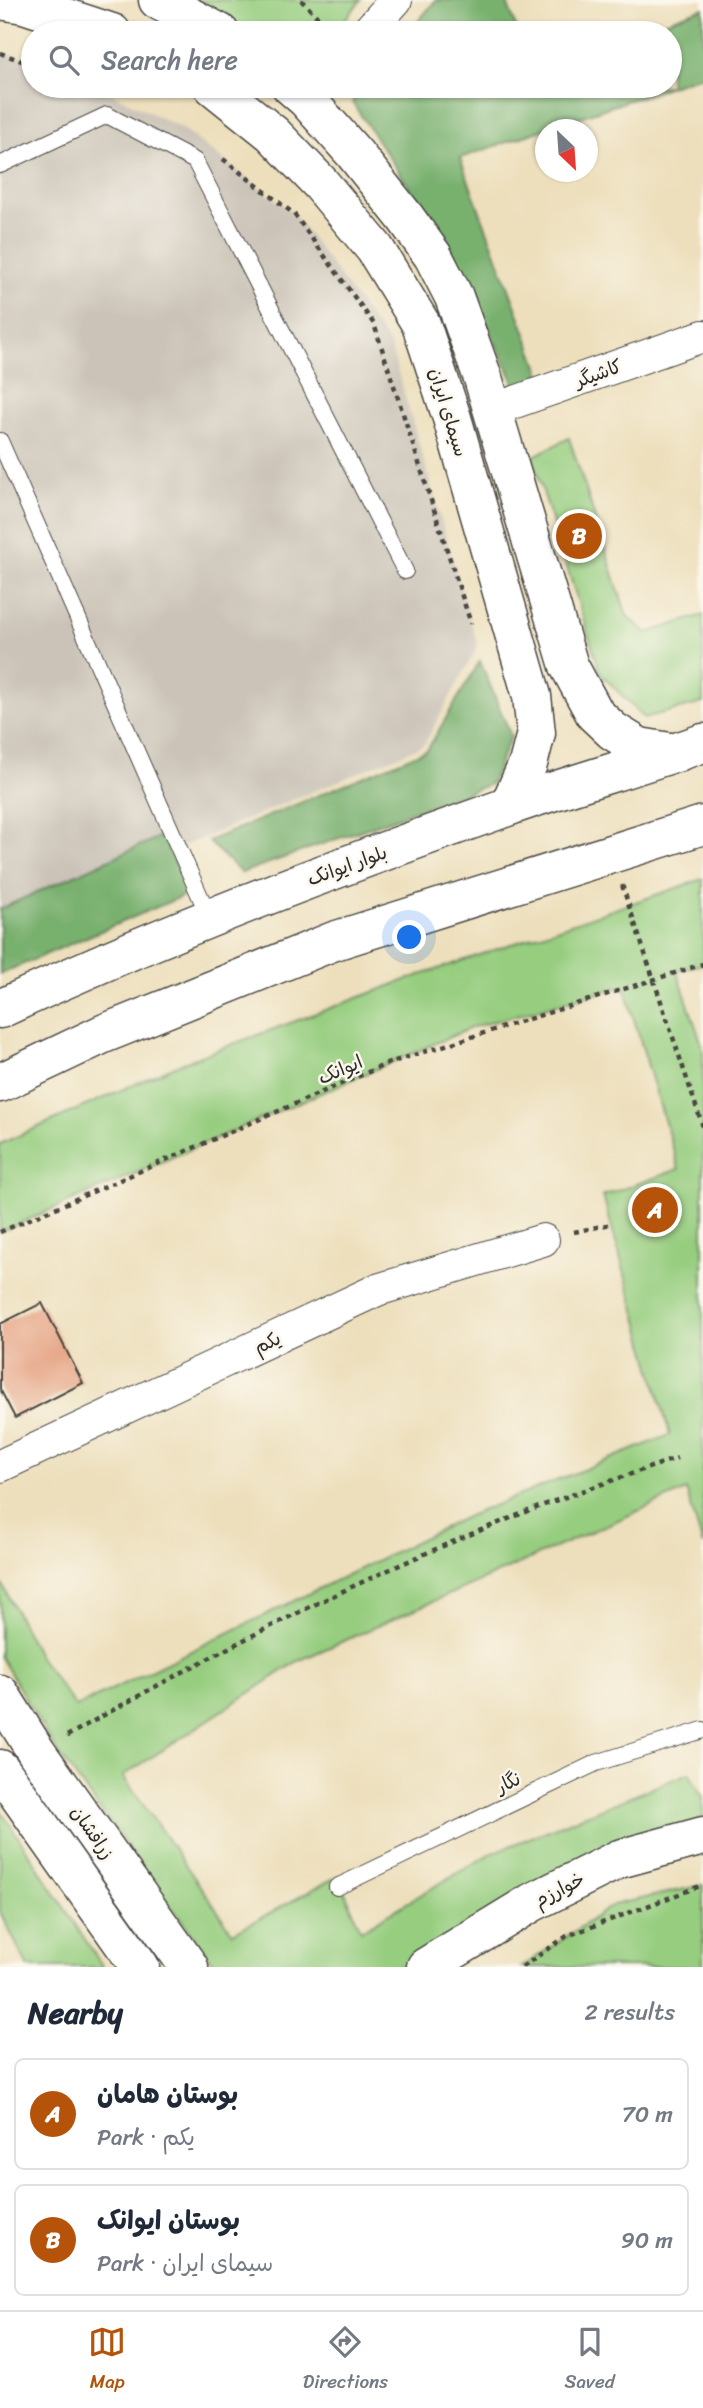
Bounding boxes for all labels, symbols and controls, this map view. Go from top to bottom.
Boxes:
search box [21,21,682,98]
text: Search here [101,37,238,83]
icon: search [45,41,83,79]
north arrow [535,119,598,182]
street label: کاشیگر [568,350,627,398]
street label: سیمای ایران [419,363,478,461]
pin: B [556,510,602,562]
street label: بلوار ایوانک [302,836,392,895]
your location [392,920,426,954]
street label: ایوانک [313,1045,368,1094]
pin: A [632,1184,678,1236]
street label: یکم [248,1322,286,1363]
street label: نگار [488,1762,526,1803]
street label: زرافشان [62,1798,123,1866]
street label: خوارزم [528,1863,591,1916]
text: Nearby [28,1986,123,2040]
text: 2 results [584,1992,675,2033]
text: بوستان هامان [97,2071,238,2117]
text: A [45,2094,61,2135]
text: 70 m [622,2094,673,2135]
text: Park · یکم [97,2117,195,2158]
text: بوستان ایوانک [97,2197,240,2243]
text: B [46,2220,60,2261]
text: 90 m [621,2220,673,2261]
text: Park · سیمای ایران [97,2243,273,2284]
tab: Map [88,2323,126,2398]
tab: Directions [303,2323,388,2398]
tab: Saved [565,2323,615,2398]

